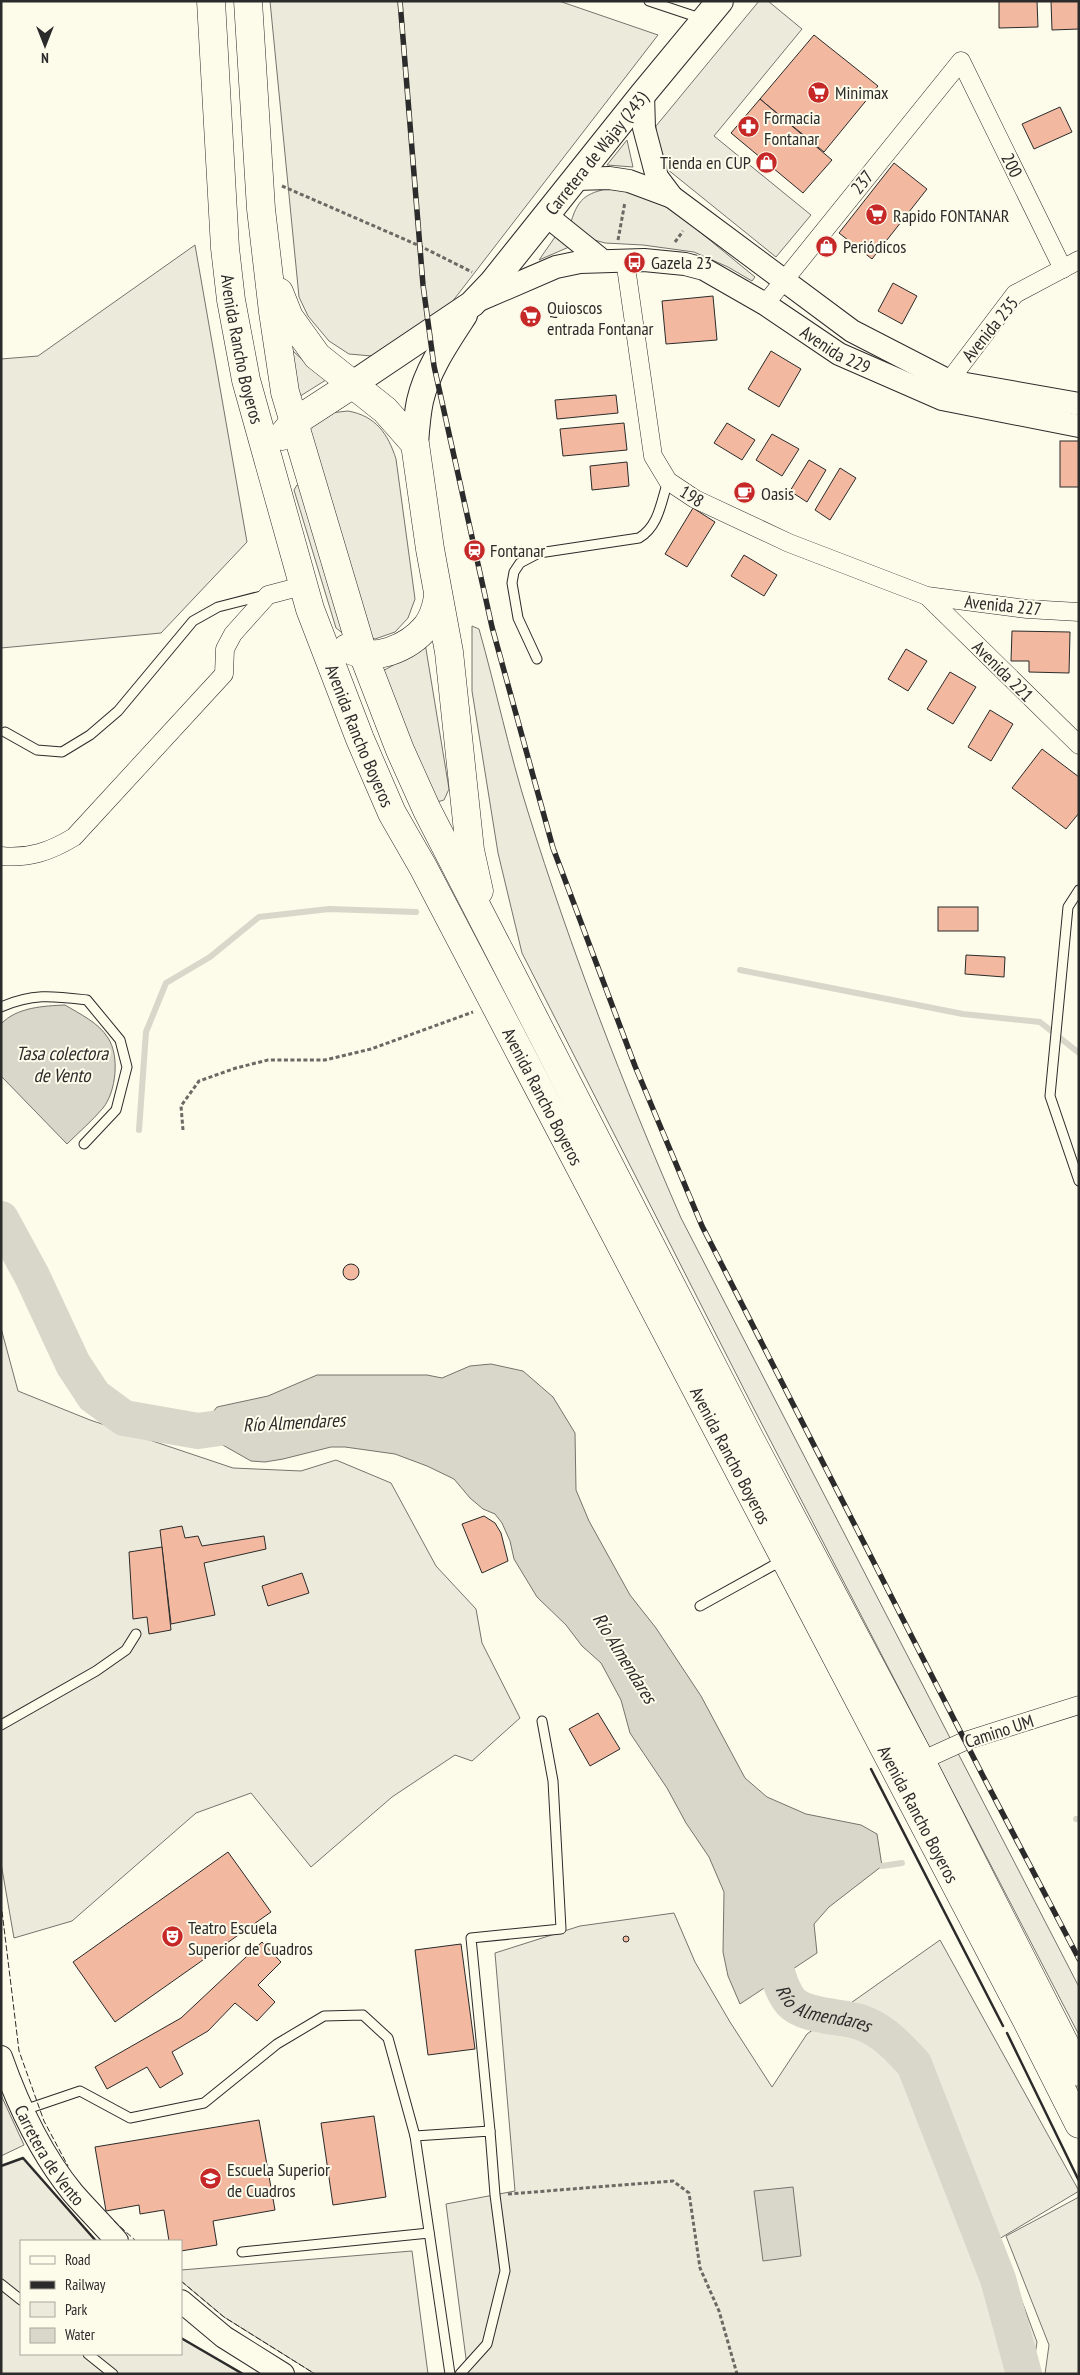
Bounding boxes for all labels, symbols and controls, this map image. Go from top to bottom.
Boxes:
north arrow [20,20,70,70]
text: N [41,49,49,67]
supermarket icon: Minimax [807,80,831,104]
place label: Minimax [835,81,889,104]
street label: Carretera de Wajay (243) [540,86,653,219]
place label: Formacia Fontanar [764,106,821,150]
pharmacy icon: Formacia Fontanar [736,115,760,139]
street label: 200 [996,149,1028,181]
shop icon: Tienda en CUP [755,150,779,174]
place label: Tienda en CUP [660,151,751,174]
street label: 237 [845,165,879,199]
supermarket icon: Rapido FONTANAR [865,203,889,227]
place label: Rapido FONTANAR [893,204,1010,227]
shop icon: Periódicos [815,234,839,258]
place label: Periódicos [843,235,906,258]
bus stop icon: Gazela 23 [623,250,647,274]
place label: Gazela 23 [651,251,712,274]
street label: Avenida Rancho Boyeros [217,273,269,426]
street label: Avenida 235 [957,292,1023,366]
place label: Quioscos entrada Fontanar [547,296,654,340]
supermarket icon: Quioscos entrada Fontanar [519,305,543,329]
street label: Avenida 229 [796,320,874,378]
street label: 198 [676,480,708,512]
cafe icon: Oasis [733,481,757,505]
place label: Oasis [761,482,794,505]
station icon: Fontanar [462,538,486,562]
place label: Fontanar [490,539,545,562]
street label: Avenida 227 [963,590,1043,620]
street label: Avenida 221 [968,636,1038,706]
street label: Avenida Rancho Boyeros [321,661,399,810]
street label: Avenida Rancho Boyeros [498,1024,588,1169]
water label: Tasa colectora de Vento [16,1041,109,1087]
street label: Avenida Rancho Boyeros [685,1383,776,1528]
water label: Río Almendares [242,1407,347,1437]
water label: Río Almendares [588,1608,663,1709]
street label: Camino UM [962,1709,1036,1753]
street label: Avenida Rancho Boyeros [873,1741,964,1887]
place label: Teatro Escuela Superior de Cuadros [188,1916,313,1960]
theatre icon: Teatro Escuela Superior de Cuadros [160,1925,184,1949]
water label: Río Almendares [771,1981,877,2038]
street label: Carretera de Vento [10,2101,90,2210]
place label: Escuela Superior de Cuadros [227,2158,330,2202]
school or university icon: Escuela Superior de Cuadros [199,2167,223,2191]
legend [20,2240,182,2355]
text: Road [65,2250,91,2269]
text: Railway [65,2275,106,2294]
text: Park [65,2300,87,2319]
text: Water [65,2325,96,2344]

